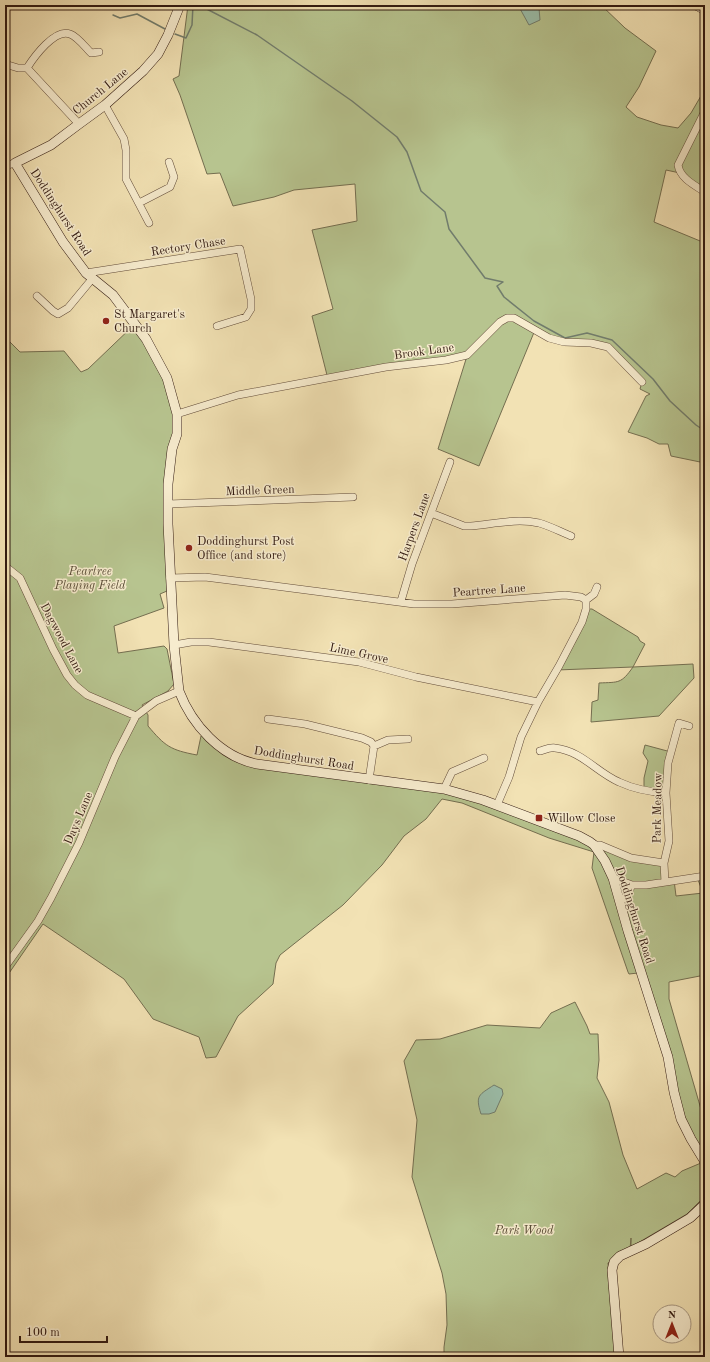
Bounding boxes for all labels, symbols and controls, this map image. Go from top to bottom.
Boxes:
street label: Church Lane [71,66,131,118]
street label: Doddinghurst Road [28,167,93,258]
street label: Rectory Chase [150,235,227,259]
place label: St Margaret's Church [114,309,185,335]
marker: St Margaret's Church [101,316,111,326]
street label: Brook Lane [393,342,455,362]
street label: Middle Green [225,484,295,498]
street label: Harpers Lane [397,491,433,563]
place label: Doddinghurst Post Office (and store) [197,536,295,562]
marker: Doddinghurst Post Office (and store) [184,543,194,553]
park label: Peartree Playing Field [54,566,126,592]
street label: Peartree Lane [452,582,527,600]
street label: Dagwood Lane [38,601,85,676]
street label: Lime Grove [328,642,390,666]
street label: Doddinghurst Road [253,745,355,773]
street label: Park Meadow [651,772,665,844]
street label: Days Lane [62,790,96,847]
marker: Willow Close [534,813,544,823]
place label: Willow Close [547,813,616,825]
street label: Doddinghurst Road [613,865,655,965]
park label: Park Wood [494,1225,554,1237]
north arrow [652,1304,692,1344]
text: N [668,1310,677,1321]
scale bar [20,1318,107,1344]
text: 100 m [26,1327,60,1339]

